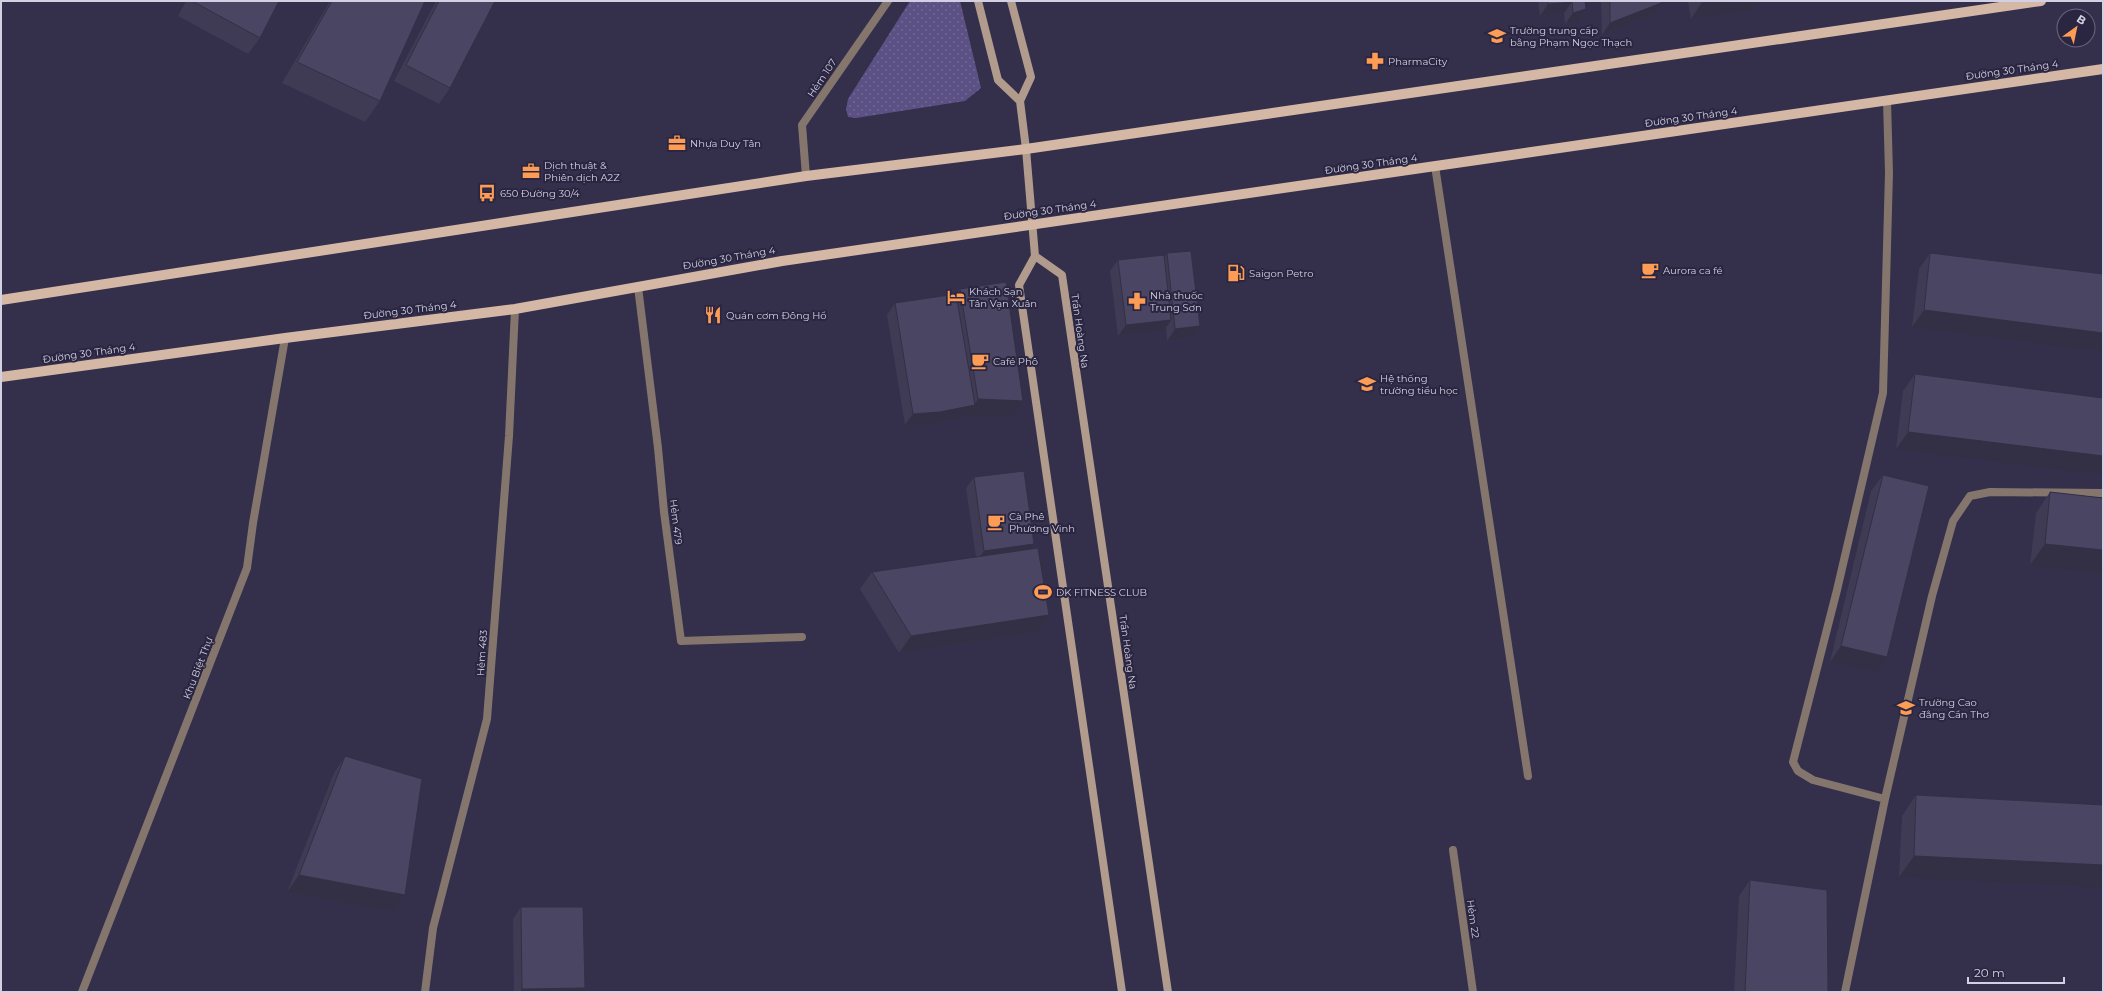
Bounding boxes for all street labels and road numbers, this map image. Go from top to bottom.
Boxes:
street label: Hẻm 107 [804,56,840,100]
street label: Đường 30 Tháng 4 [1965,57,2060,83]
street label: Đường 30 Tháng 4 [1644,104,1739,130]
street label: Đường 30 Tháng 4 [1324,151,1419,177]
street label: Đường 30 Tháng 4 [1003,197,1098,223]
street label: Đường 30 Tháng 4 [682,243,777,273]
street label: Trần Hoàng Na [1068,293,1092,369]
street label: Đường 30 Tháng 4 [363,298,458,322]
street label: Đường 30 Tháng 4 [42,340,137,366]
street label: Hẻm 479 [667,499,685,545]
street label: Trần Hoàng Na [1116,614,1140,690]
street label: Hẻm 483 [474,629,490,676]
street label: Khu Biệt Thự [180,635,216,701]
street label: Hẻm 22 [1464,899,1482,939]

